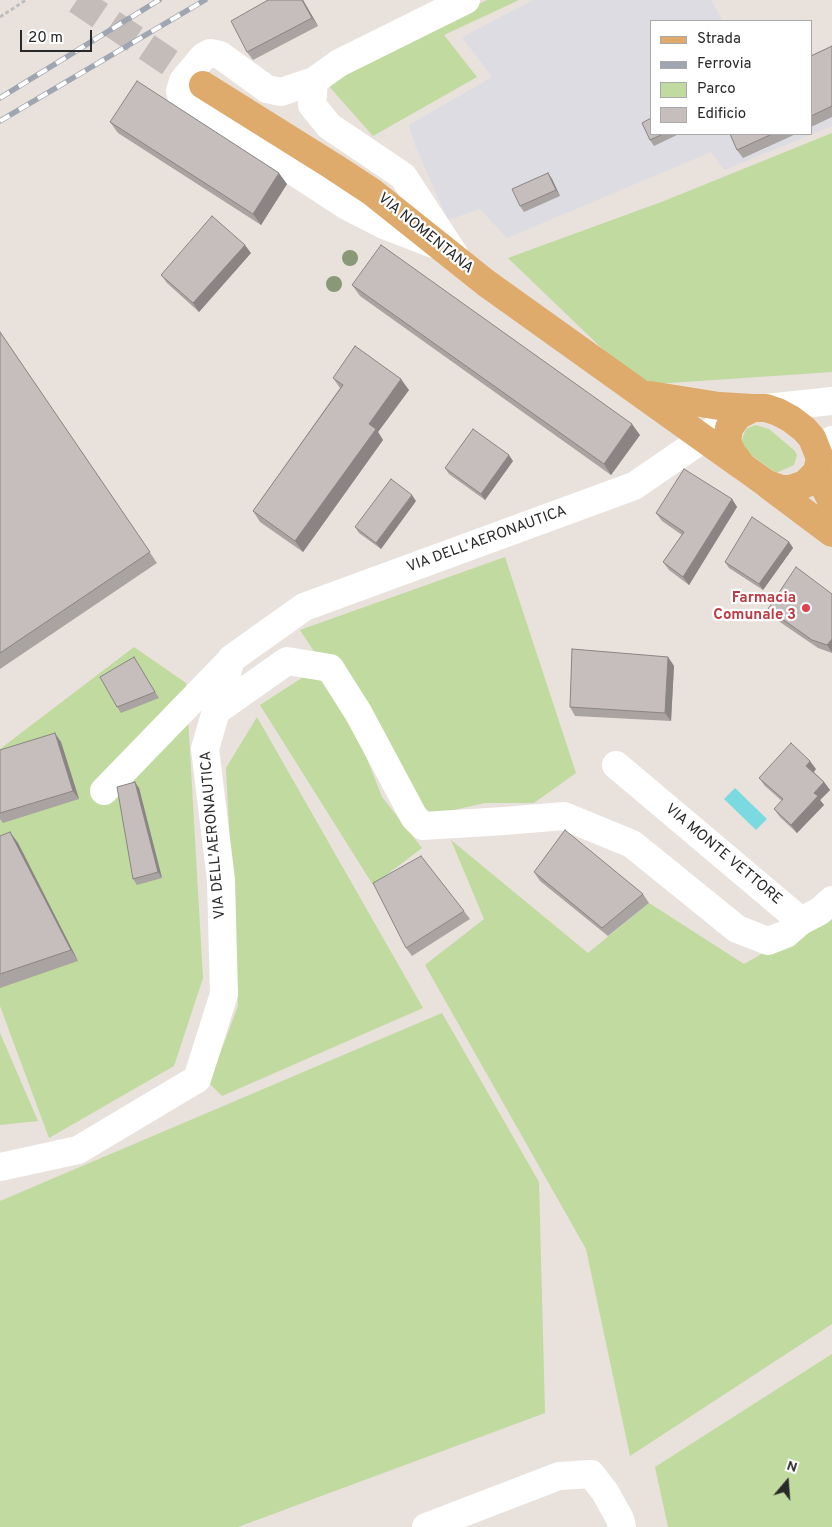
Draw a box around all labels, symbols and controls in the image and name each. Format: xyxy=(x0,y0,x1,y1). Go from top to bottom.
scale bar xyxy=(22,20,95,52)
legend xyxy=(650,20,812,135)
text: 20 m xyxy=(28,29,63,48)
text: Strada xyxy=(697,30,741,49)
text: Ferrovia xyxy=(697,55,751,74)
text: Parco xyxy=(697,80,736,99)
text: Edificio xyxy=(697,105,746,124)
street label: VIA NOMENTANA xyxy=(374,190,476,278)
street label: VIA DELL'AERONAUTICA xyxy=(405,503,569,577)
place label: Farmacia Comunale 3 xyxy=(713,590,796,625)
marker: Farmacia Comunale 3 xyxy=(800,602,812,614)
street label: VIA DELL'AERONAUTICA xyxy=(198,750,230,920)
street label: VIA MONTE VETTORE xyxy=(661,801,785,909)
north arrow xyxy=(762,1457,812,1507)
text: N xyxy=(784,1458,799,1477)

